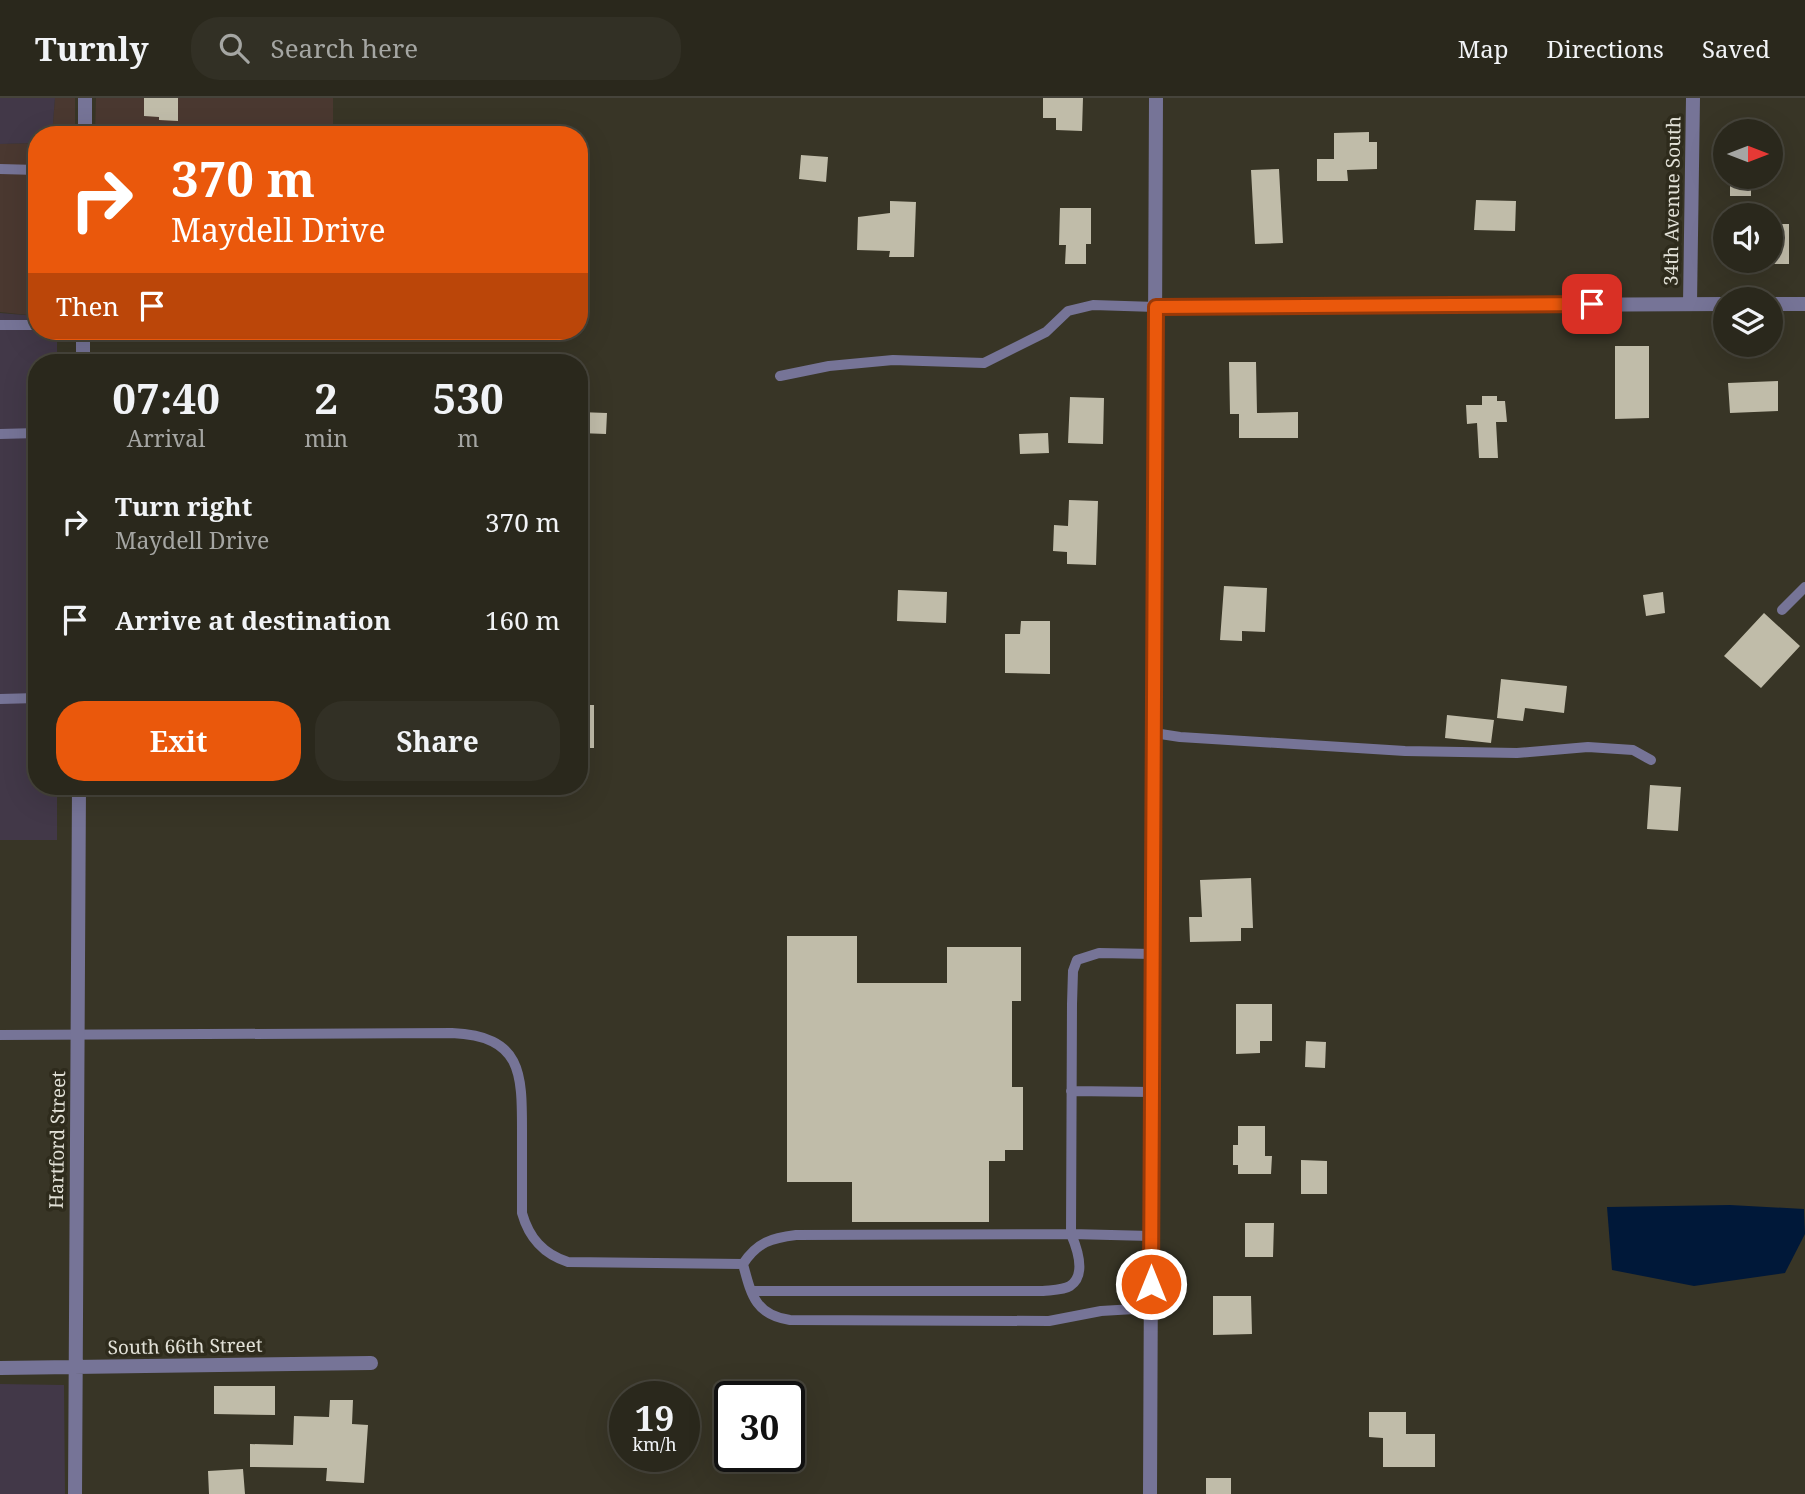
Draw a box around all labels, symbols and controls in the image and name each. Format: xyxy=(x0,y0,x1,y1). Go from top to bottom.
search box xyxy=(191,17,681,80)
text: Turnly xyxy=(35,26,149,71)
icon: search xyxy=(215,29,253,67)
text: Search here xyxy=(271,30,418,66)
text: Map xyxy=(1458,32,1509,65)
text: Directions xyxy=(1547,32,1664,65)
text: Saved xyxy=(1702,32,1770,65)
street label: 34th Avenue South xyxy=(1658,116,1686,286)
north arrow xyxy=(1713,119,1783,189)
map controls xyxy=(1713,119,1783,357)
text: 370 m xyxy=(171,145,315,211)
icon: right xyxy=(56,154,147,245)
button: sound xyxy=(1713,203,1783,273)
text: Maydell Drive xyxy=(171,208,386,251)
pin xyxy=(1562,274,1622,334)
icon: arrive xyxy=(1573,285,1611,323)
icon: arrive xyxy=(133,287,171,325)
button: layers xyxy=(1713,287,1783,357)
text: Then xyxy=(56,288,119,324)
text: 07:40 xyxy=(112,369,220,426)
text: 2 xyxy=(314,369,338,426)
text: 530 xyxy=(432,369,504,426)
text: Arrival xyxy=(127,422,205,454)
text: min xyxy=(304,422,348,454)
text: m xyxy=(457,422,479,454)
text: Turn right xyxy=(115,488,252,524)
icon: right xyxy=(56,503,94,541)
text: 370 m xyxy=(485,504,560,540)
text: Maydell Drive xyxy=(115,524,269,556)
icon: arrive xyxy=(56,601,94,639)
text: Arrive at destination xyxy=(115,602,391,638)
text: 160 m xyxy=(485,602,560,638)
button: Exit xyxy=(56,701,301,781)
button: Share xyxy=(315,701,560,781)
street label: Hartford Street xyxy=(43,1071,71,1209)
position arrow xyxy=(1114,1247,1188,1321)
street label: South 66th Street xyxy=(107,1332,263,1360)
speed limit sign: 30 xyxy=(714,1381,805,1472)
text: 19 xyxy=(635,1394,674,1441)
text: km/h xyxy=(632,1432,677,1456)

